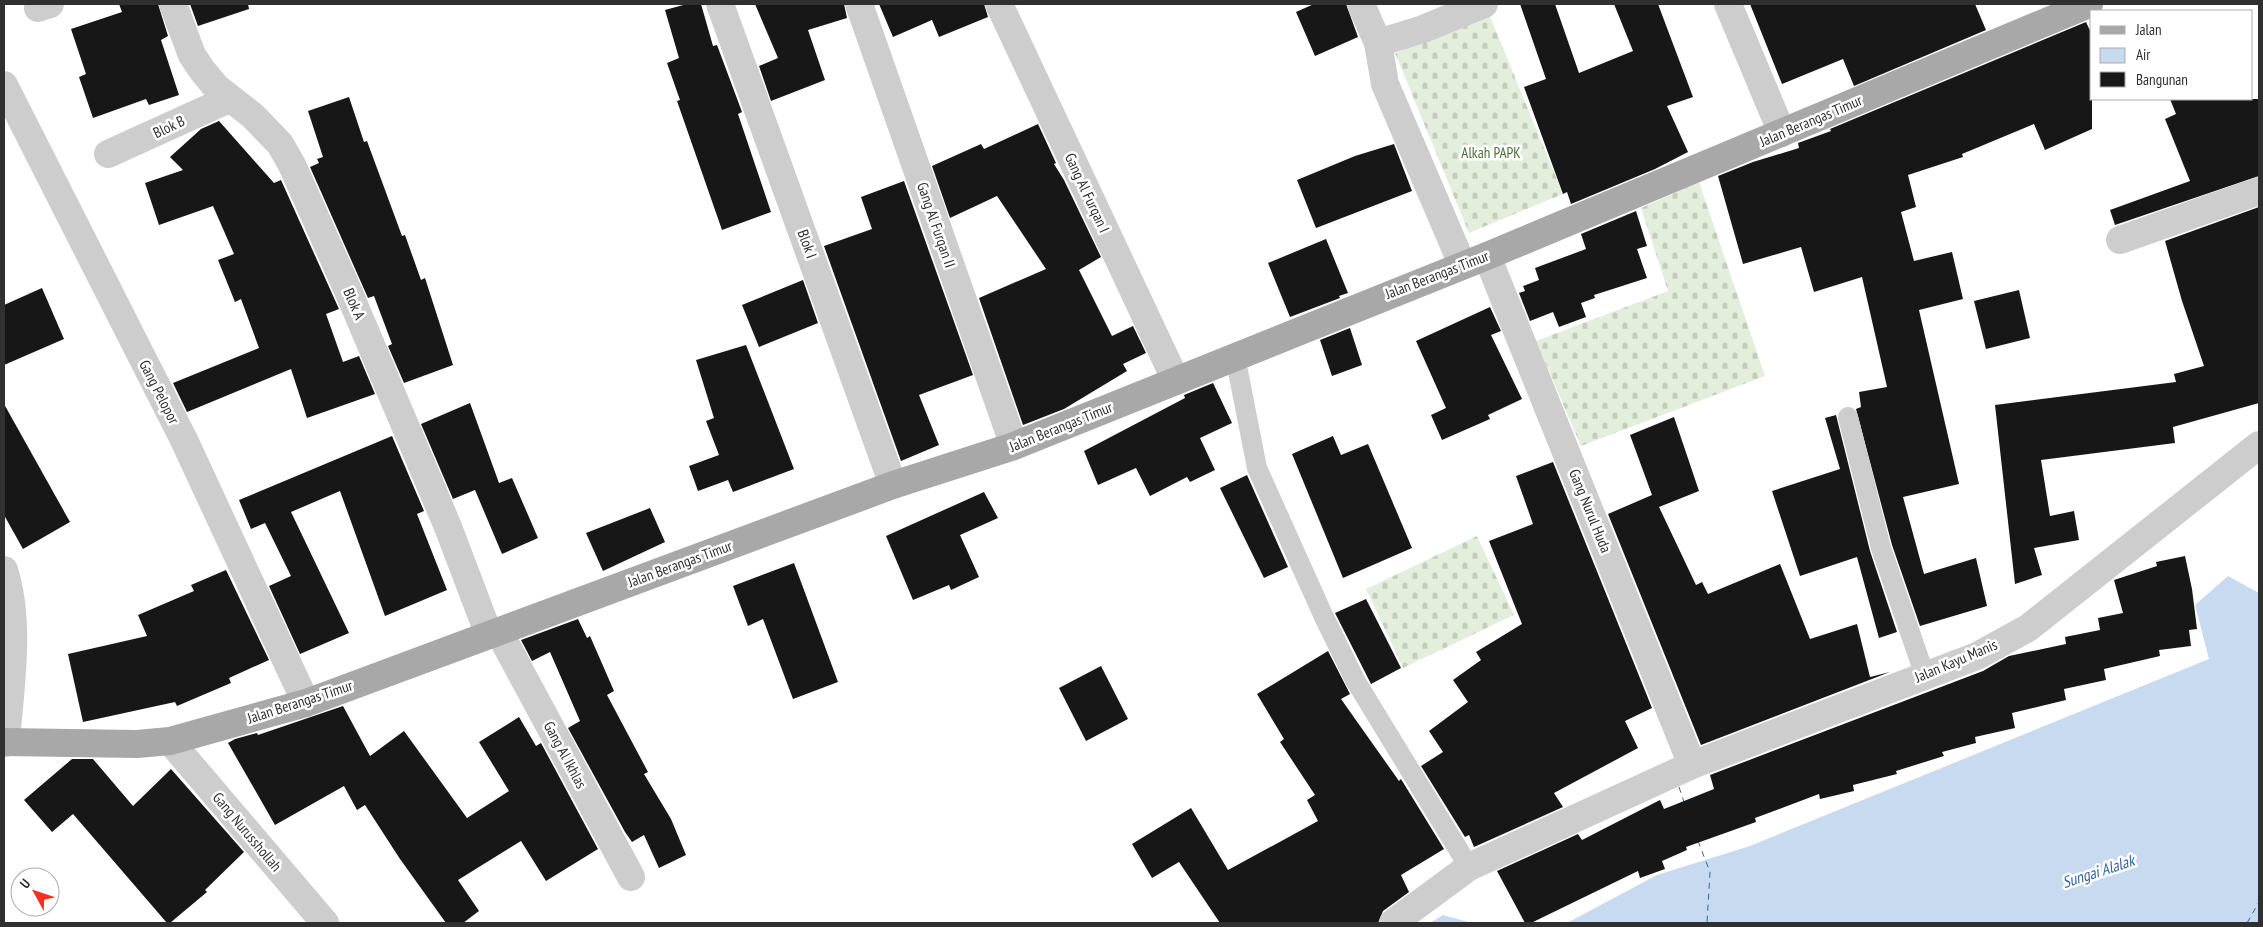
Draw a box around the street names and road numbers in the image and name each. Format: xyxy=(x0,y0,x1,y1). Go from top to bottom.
street label: Jalan Berangas Timur xyxy=(1756,90,1866,151)
street label: Blok B xyxy=(150,111,188,142)
street label: Gang Al Furqan I xyxy=(1061,150,1114,236)
street label: Gang Al Furqan II xyxy=(913,180,960,270)
street label: Blok I xyxy=(794,227,821,261)
street label: Jalan Berangas Timur xyxy=(1381,246,1492,303)
street label: Blok A xyxy=(339,285,370,323)
street label: Gang Pelopor xyxy=(135,357,184,428)
street label: Jalan Berangas Timur xyxy=(1006,397,1116,456)
street label: Gang Nurul Huda xyxy=(1565,466,1616,555)
street label: Jalan Berangas Timur xyxy=(624,536,735,592)
street label: Jalan Kayu Manis xyxy=(1911,635,2000,687)
street label: Jalan Berangas Timur xyxy=(244,675,356,728)
street label: Gang Al Ikhlas xyxy=(540,718,591,792)
street label: Gang Nurusshollah xyxy=(209,788,286,875)

